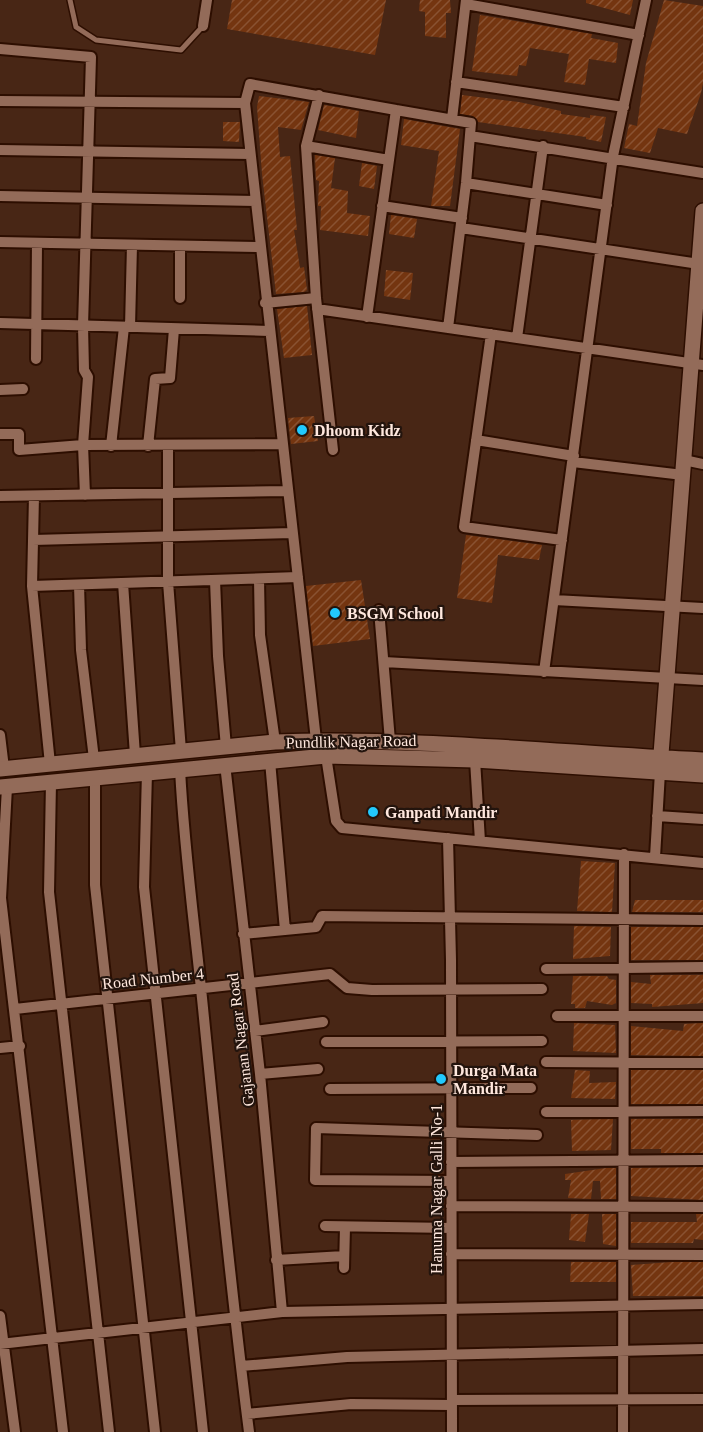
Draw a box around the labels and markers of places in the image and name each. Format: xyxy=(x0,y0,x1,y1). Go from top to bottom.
place label: Dhoom Kidz xyxy=(314,422,401,439)
marker: Dhoom Kidz xyxy=(295,423,309,437)
place label: BSGM School xyxy=(347,605,444,622)
marker: BSGM School xyxy=(328,606,342,620)
place label: Ganpati Mandir xyxy=(385,804,497,822)
marker: Ganpati Mandir xyxy=(366,805,380,819)
place label: Durga Mata Mandir xyxy=(453,1062,537,1097)
marker: Durga Mata Mandir xyxy=(434,1072,448,1086)

